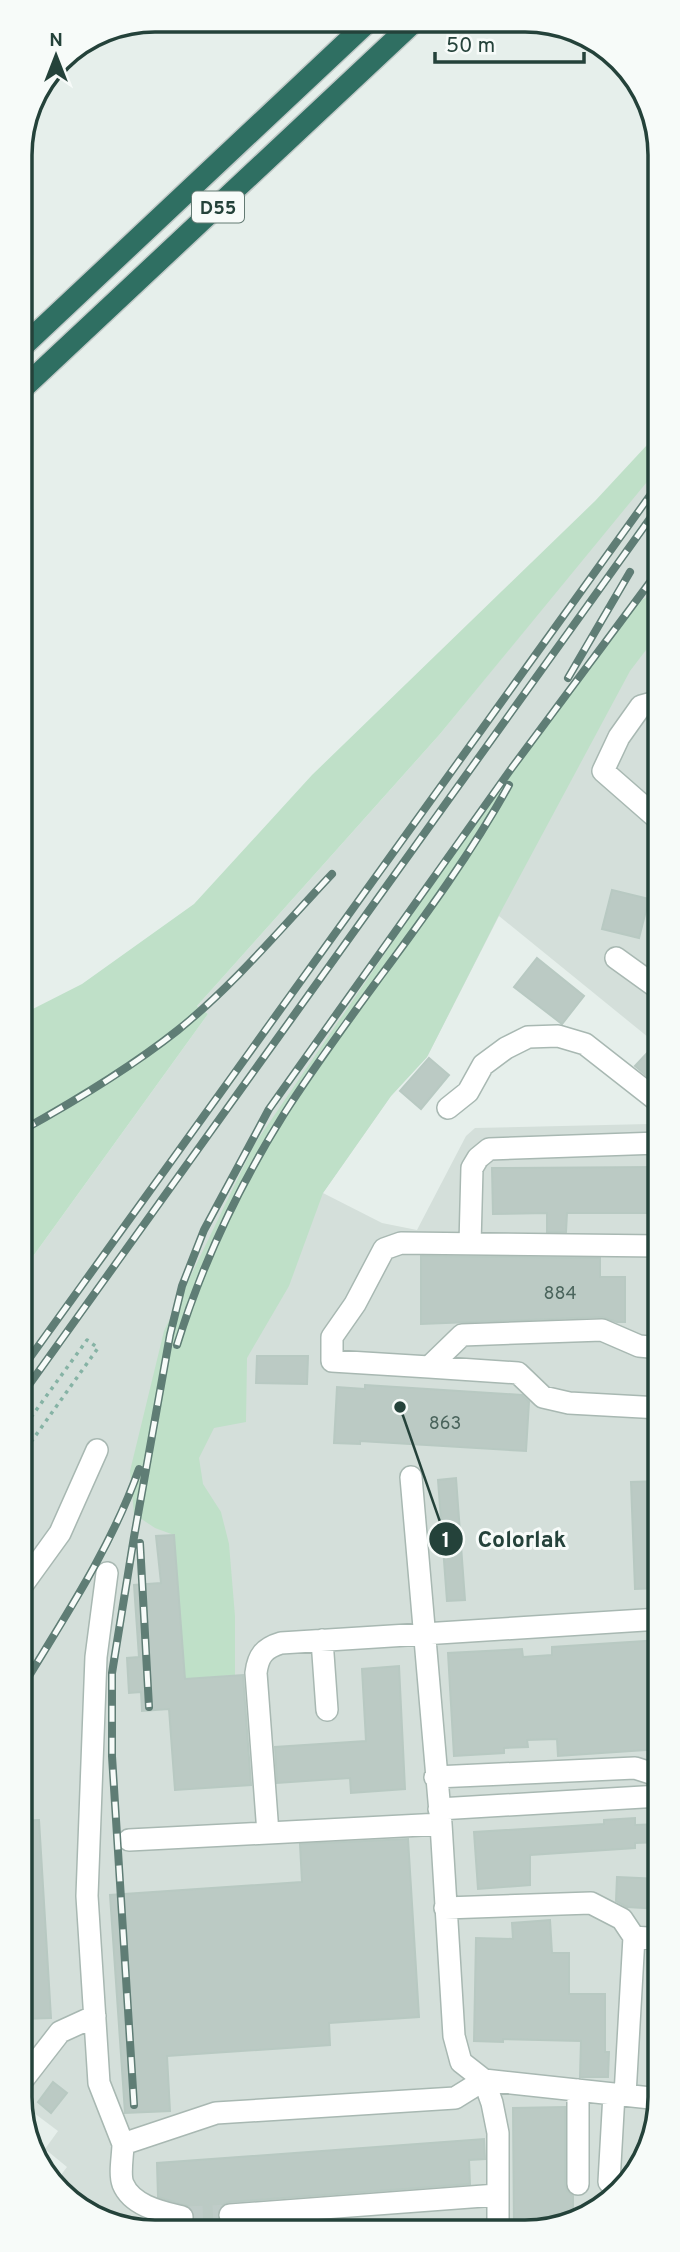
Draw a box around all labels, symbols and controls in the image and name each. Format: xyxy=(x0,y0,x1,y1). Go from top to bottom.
north arrow xyxy=(21,21,91,91)
scale bar xyxy=(435,21,584,65)
text: N xyxy=(49,29,63,53)
text: 50 m xyxy=(446,33,495,60)
road number: D55 xyxy=(192,192,244,223)
house number: 884 xyxy=(543,1283,577,1306)
house number: 863 xyxy=(429,1413,461,1436)
callout: Colorlak xyxy=(428,1517,580,1561)
text: Colorlak xyxy=(478,1527,567,1556)
text: 1 xyxy=(442,1528,450,1555)

